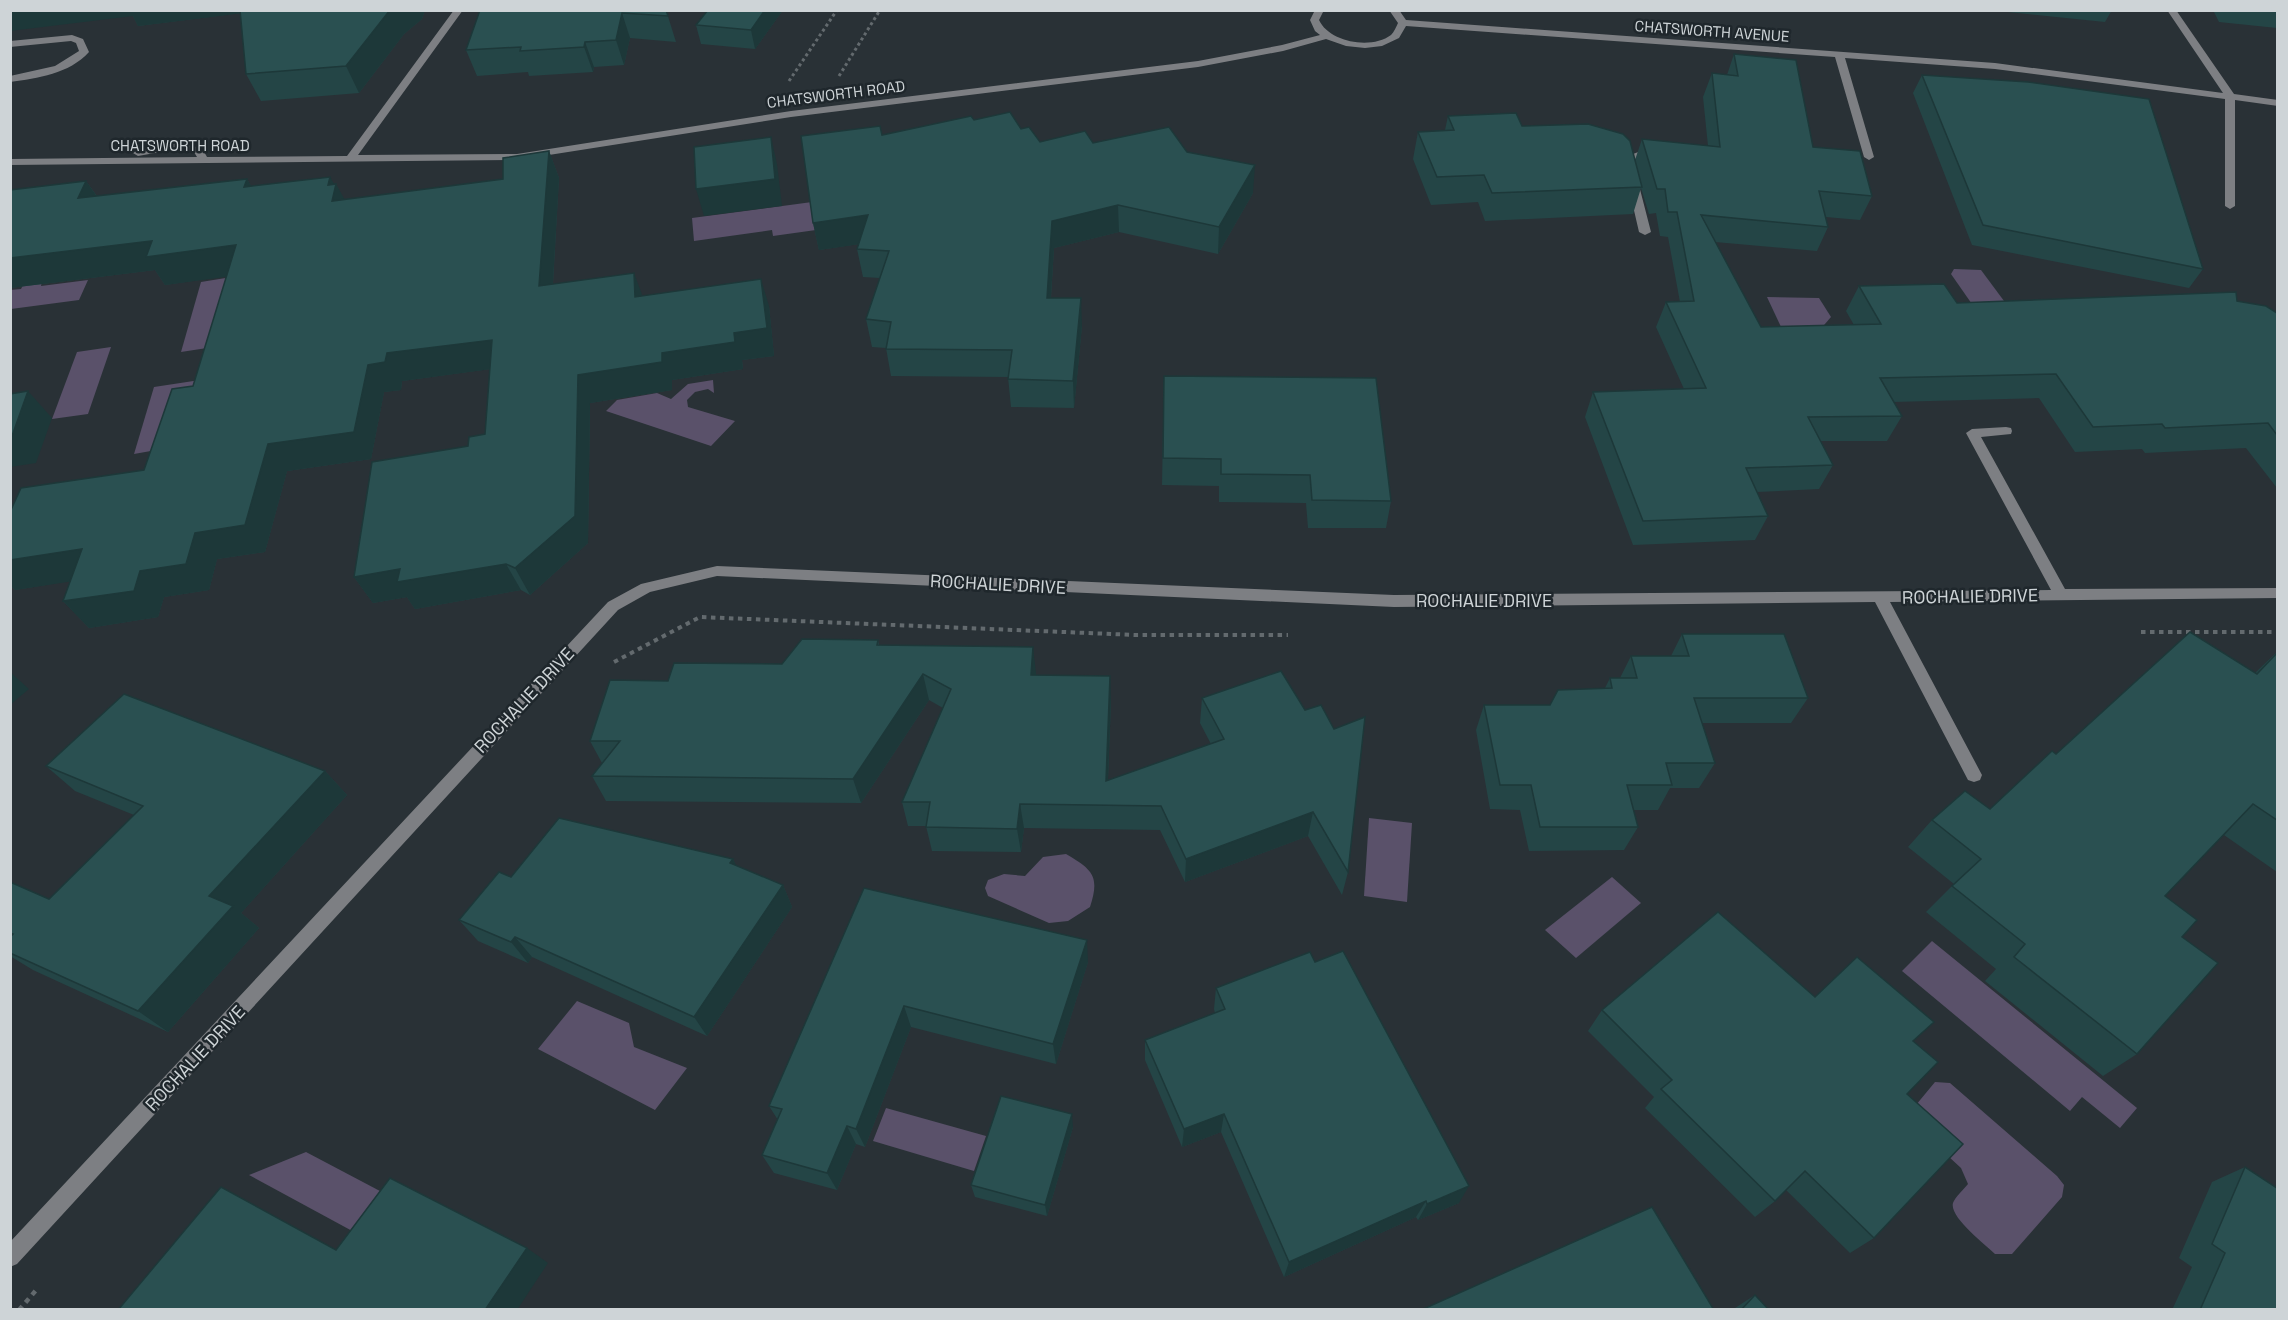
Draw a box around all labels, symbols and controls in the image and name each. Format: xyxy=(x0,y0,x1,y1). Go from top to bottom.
street label: CHATSWORTH AVENUE xyxy=(1634,16,1790,46)
street label: CHATSWORTH ROAD xyxy=(766,76,906,112)
street label: CHATSWORTH ROAD xyxy=(110,136,250,155)
street label: ROCHALIE DRIVE xyxy=(929,569,1067,599)
street label: ROCHALIE DRIVE xyxy=(1902,583,2038,609)
street label: ROCHALIE DRIVE xyxy=(1416,589,1552,612)
street label: ROCHALIE DRIVE xyxy=(469,642,579,758)
street label: ROCHALIE DRIVE xyxy=(140,1000,250,1116)

